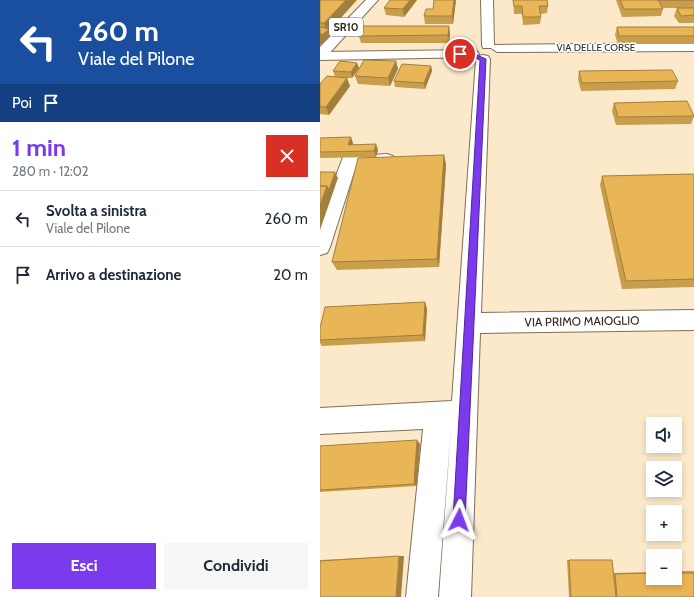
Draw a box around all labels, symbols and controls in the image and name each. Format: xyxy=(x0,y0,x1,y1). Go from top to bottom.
text: 260 m xyxy=(78,14,159,48)
icon: left xyxy=(12,16,64,68)
road number: SR10 xyxy=(329,18,363,36)
pin xyxy=(443,37,477,71)
street label: VIA DELLE CORSE xyxy=(557,41,636,54)
icon: arrive xyxy=(449,43,471,65)
text: Viale del Pilone xyxy=(78,48,195,70)
icon: arrive xyxy=(40,92,62,114)
text: Poi xyxy=(12,94,32,112)
text: 1 min xyxy=(12,133,66,162)
button: close xyxy=(266,135,308,177)
text: 280 m · 12:02 xyxy=(12,163,89,179)
text: Svolta a sinistra xyxy=(46,202,147,220)
icon: left xyxy=(12,208,34,230)
text: 260 m xyxy=(265,210,308,228)
text: Viale del Pilone xyxy=(46,220,130,236)
icon: arrive xyxy=(12,264,34,286)
text: Arrivo a destinazione xyxy=(46,266,181,284)
text: 20 m xyxy=(273,266,308,284)
street label: VIA PRIMO MAIOGLIO xyxy=(524,312,640,330)
map controls xyxy=(646,417,682,585)
button: sound xyxy=(646,417,682,453)
button: layers xyxy=(646,461,682,497)
position arrow xyxy=(438,499,480,541)
button: + xyxy=(646,505,682,541)
button: Esci xyxy=(12,543,156,589)
button: Condividi xyxy=(164,543,308,589)
button: − xyxy=(646,549,682,585)

